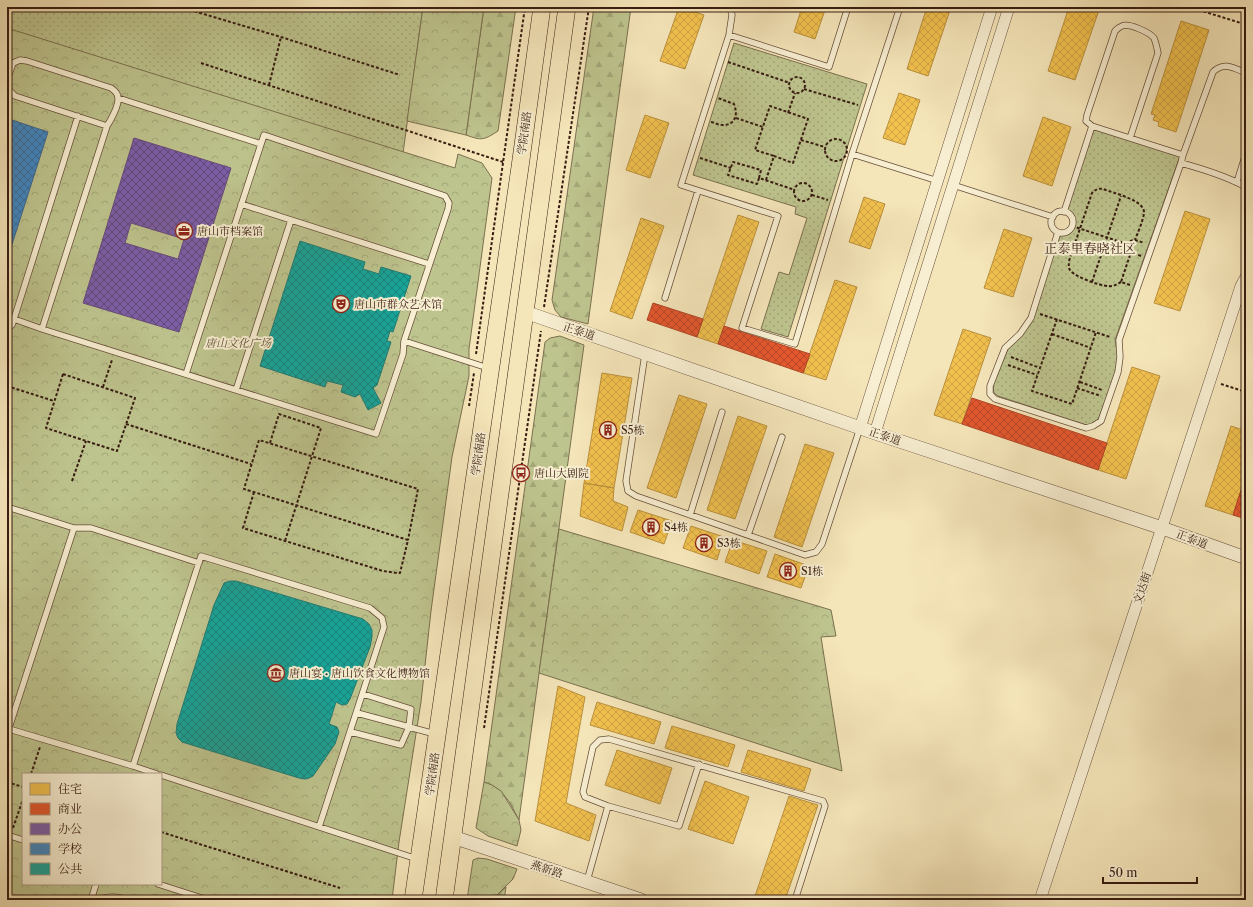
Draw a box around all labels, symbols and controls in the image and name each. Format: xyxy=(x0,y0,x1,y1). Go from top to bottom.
street label: 学院南路 xyxy=(514,110,534,156)
office icon: 唐山市档案馆 xyxy=(174,221,194,241)
place label: 唐山市档案馆 xyxy=(197,224,263,238)
district label: 正泰里春晓社区 xyxy=(1044,240,1136,256)
theatre icon: 唐山市群众艺术馆 xyxy=(331,294,351,314)
place label: 唐山市群众艺术馆 xyxy=(354,297,442,311)
street label: 正泰道 xyxy=(561,319,597,343)
park label: 唐山文化广场 xyxy=(205,336,272,350)
building icon: S5栋 xyxy=(598,420,618,440)
place label: S5栋 xyxy=(621,423,645,437)
street label: 正泰道 xyxy=(867,424,903,448)
street label: 学院南路 xyxy=(468,431,488,477)
bus stop icon: 唐山大剧院 xyxy=(511,463,531,483)
place label: 唐山大剧院 xyxy=(534,466,589,480)
building icon: S4栋 xyxy=(641,517,661,537)
place label: S4栋 xyxy=(664,520,688,534)
street label: 正泰道 xyxy=(1174,527,1210,551)
building icon: S3栋 xyxy=(694,533,714,553)
place label: S3栋 xyxy=(717,536,741,550)
building icon: S1栋 xyxy=(778,561,798,581)
place label: S1栋 xyxy=(801,564,823,578)
street label: 文达街 xyxy=(1130,570,1154,606)
museum icon: 唐山宴 · 唐山饮食文化博物馆 xyxy=(266,663,286,683)
place label: 唐山宴 · 唐山饮食文化博物馆 xyxy=(289,666,430,680)
street label: 学院南路 xyxy=(422,751,442,797)
legend xyxy=(22,773,162,885)
text: 住宅 xyxy=(58,781,82,796)
text: 商业 xyxy=(58,801,82,816)
text: 办公 xyxy=(58,821,82,836)
text: 学校 xyxy=(58,841,82,856)
street label: 燕新路 xyxy=(529,857,565,881)
scale bar xyxy=(1103,859,1197,885)
text: 公共 xyxy=(58,861,82,876)
text: 50 m xyxy=(1109,865,1138,880)

